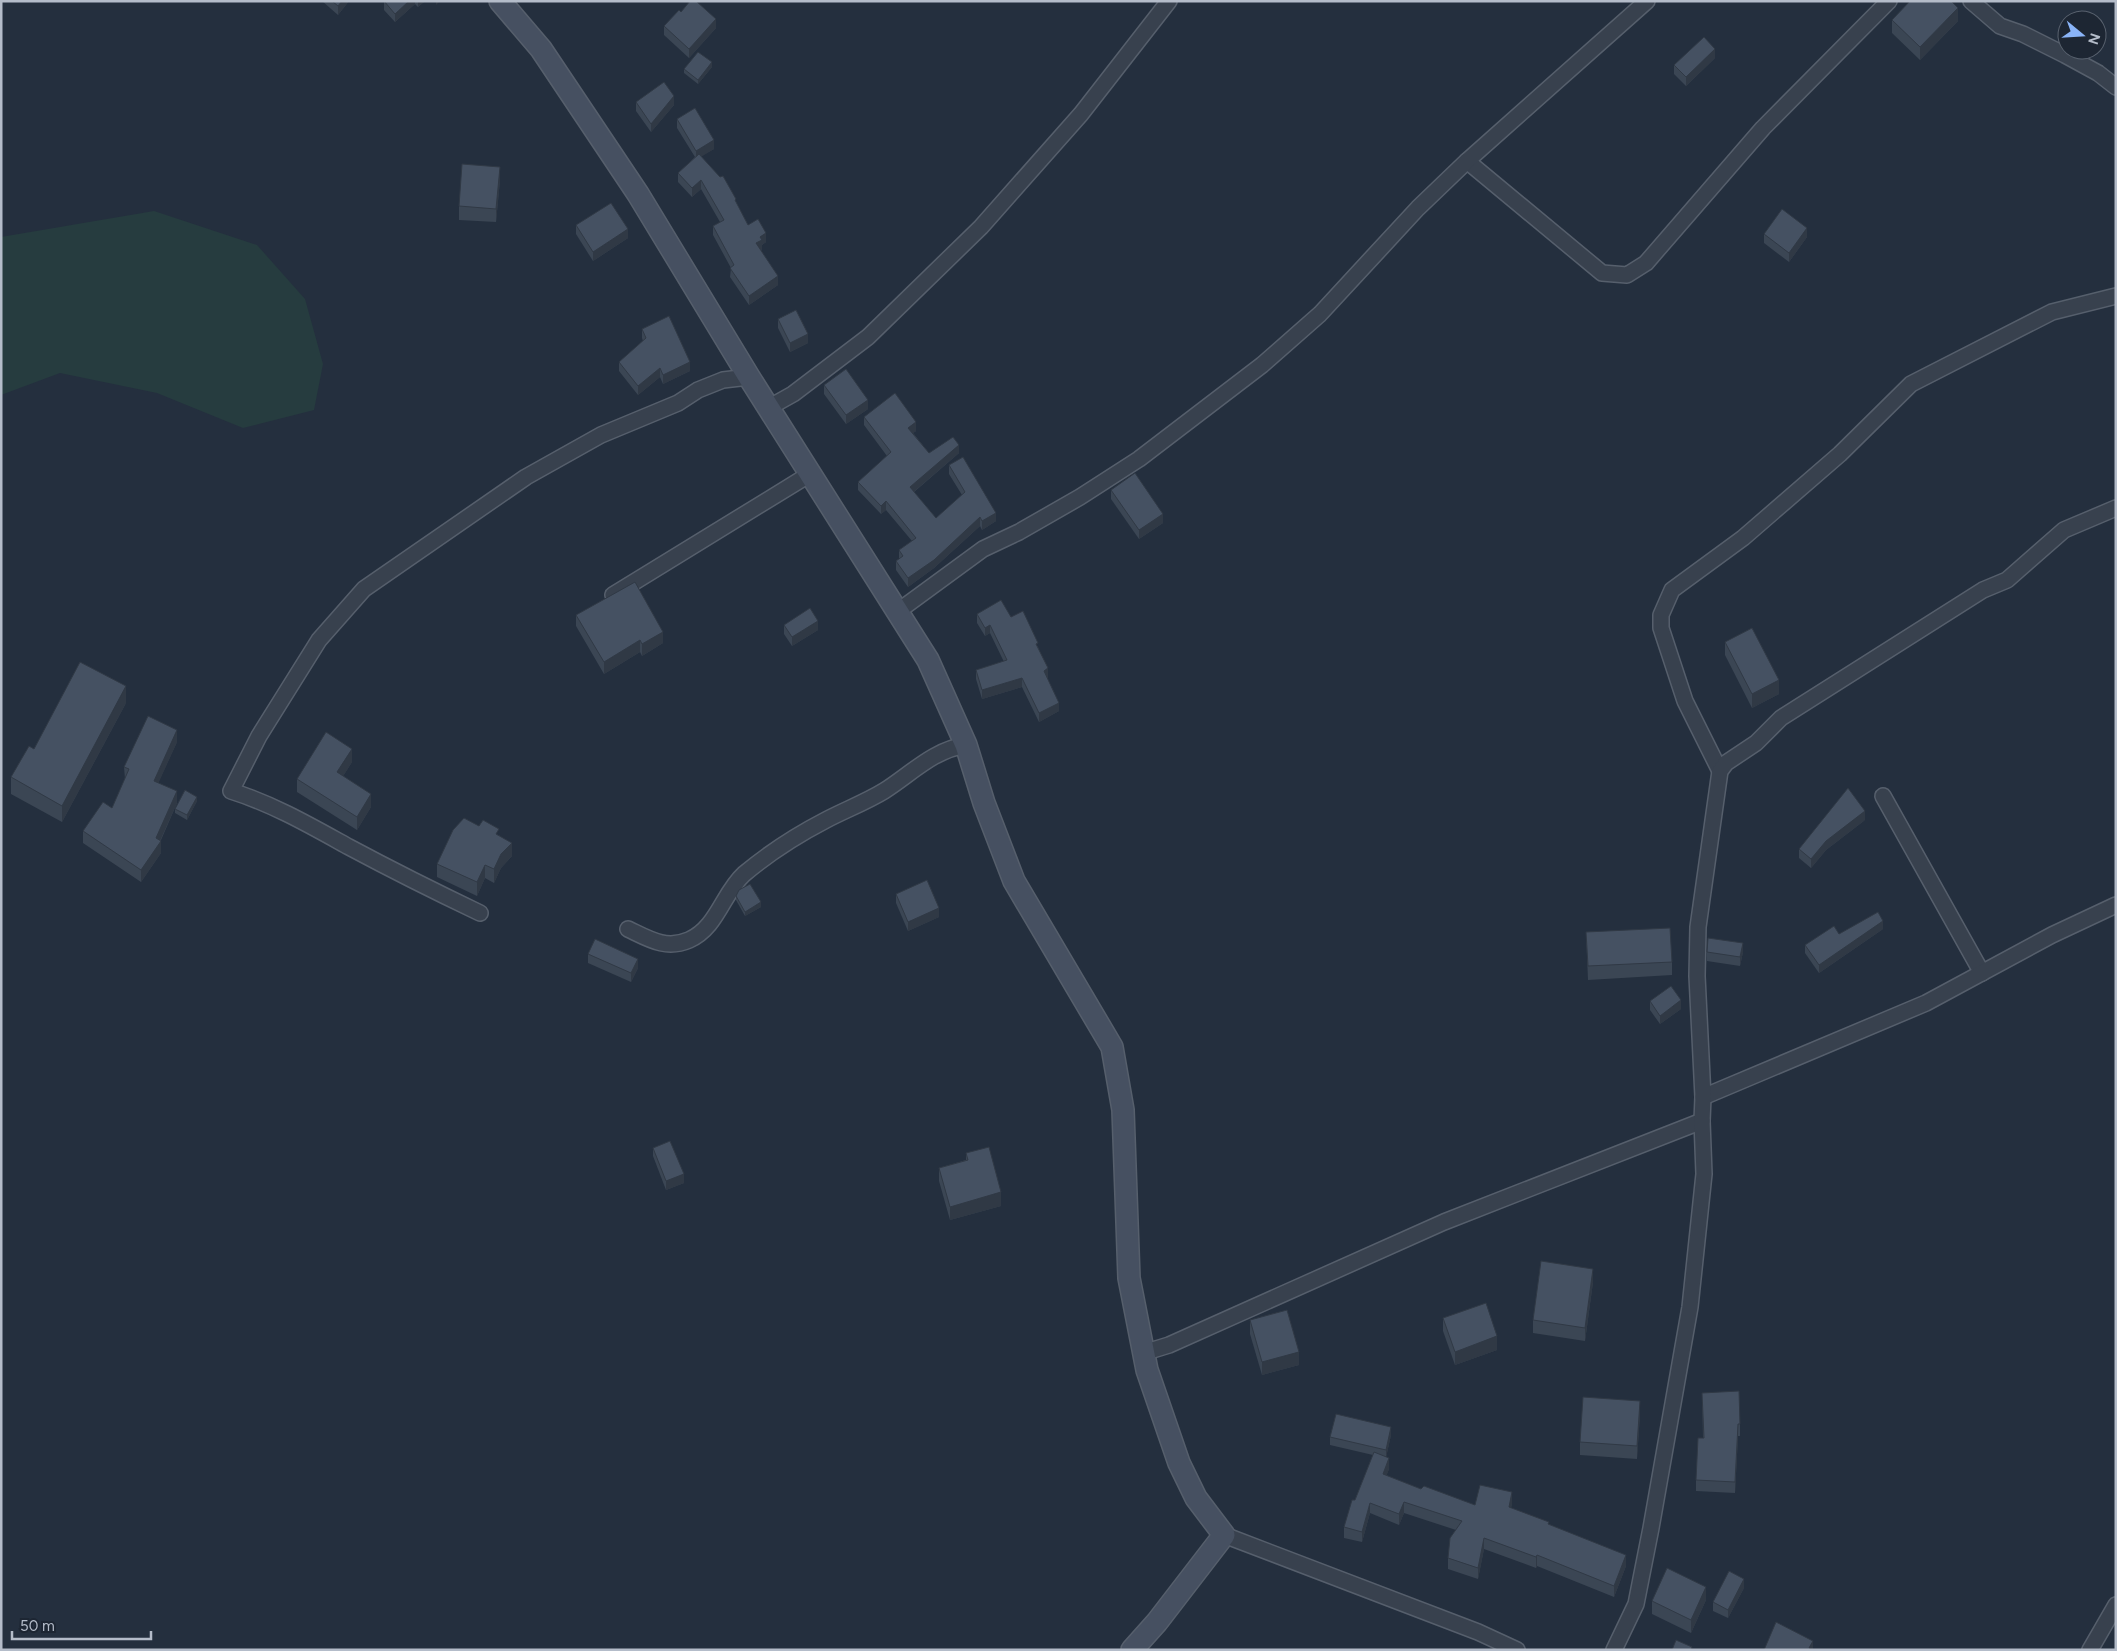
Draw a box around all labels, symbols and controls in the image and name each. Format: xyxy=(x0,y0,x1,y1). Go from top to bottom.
north arrow xyxy=(2057,10,2107,60)
text: N xyxy=(2084,31,2104,47)
scale bar xyxy=(12,1608,151,1640)
text: 50 m xyxy=(20,1617,55,1635)

